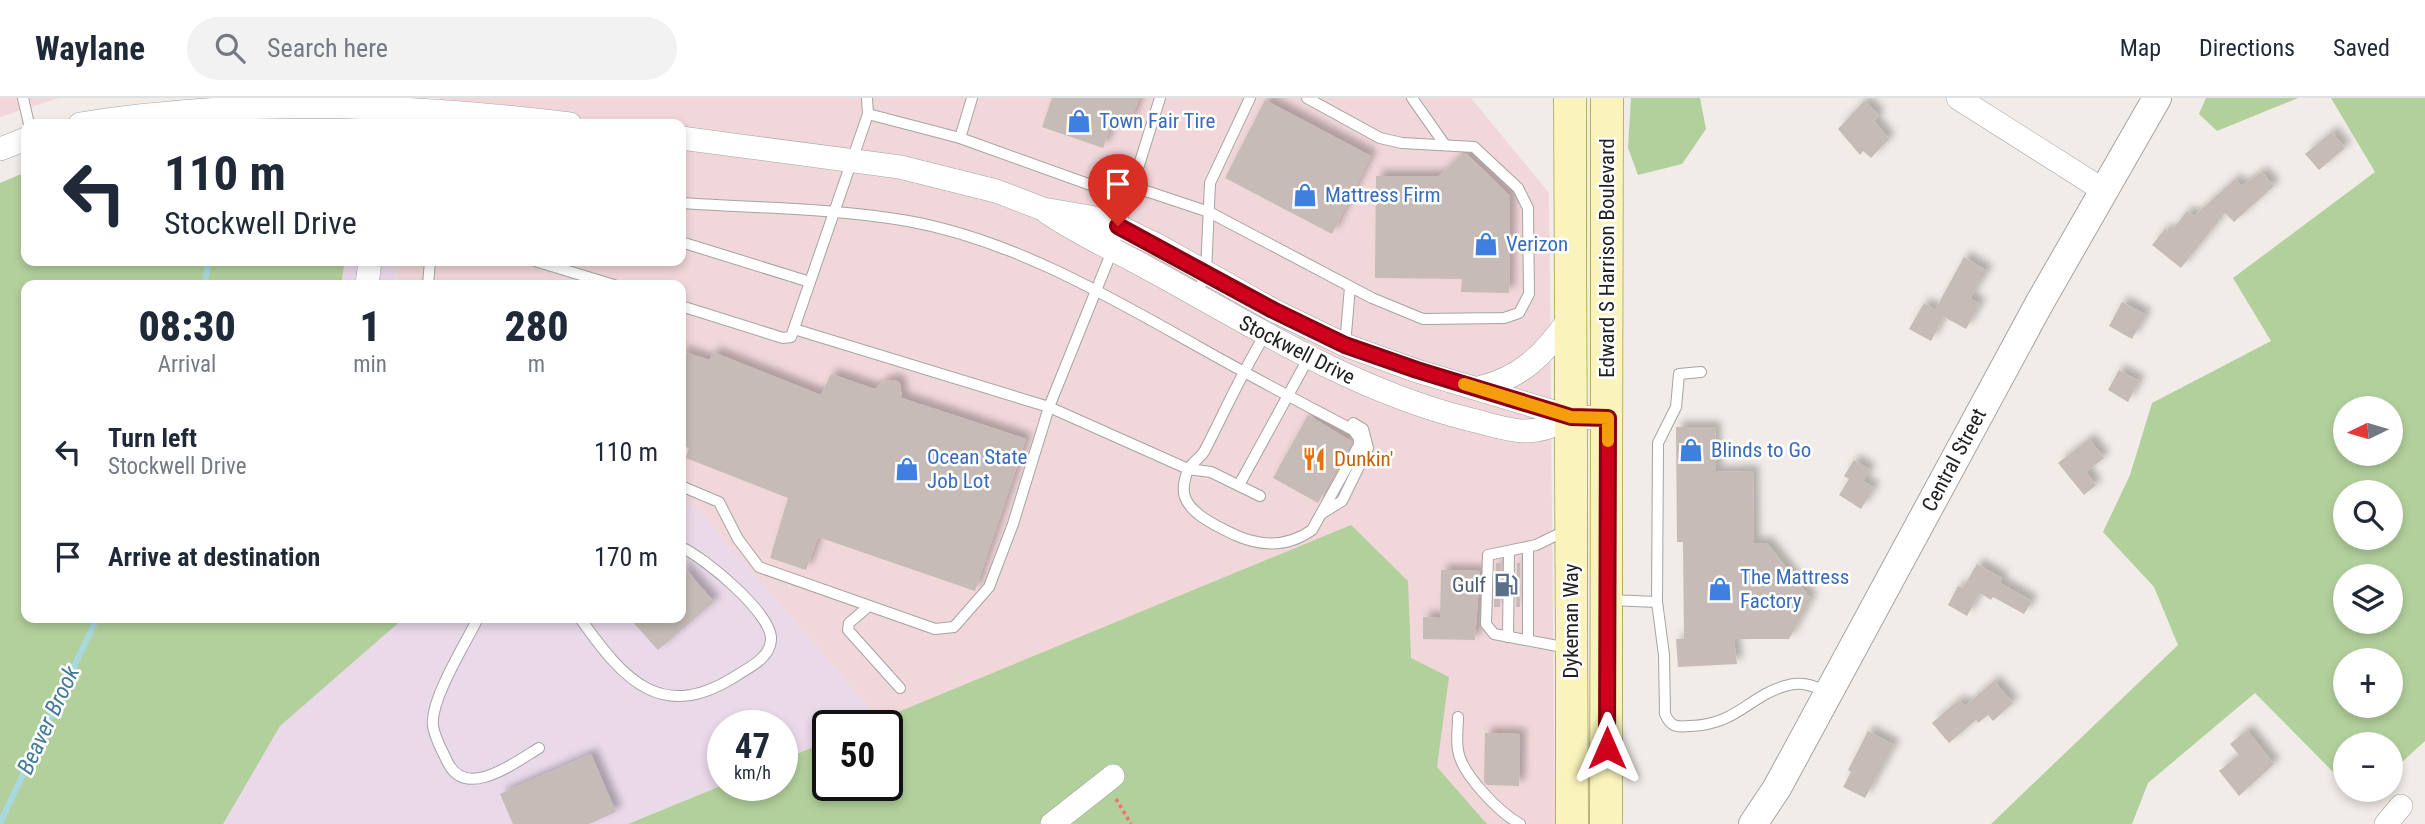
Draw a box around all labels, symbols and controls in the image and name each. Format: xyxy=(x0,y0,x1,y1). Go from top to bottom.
search box xyxy=(187,17,677,80)
text: Waylane xyxy=(35,29,145,68)
icon: search xyxy=(211,29,249,67)
text: Search here xyxy=(267,33,388,63)
text: Map xyxy=(2120,34,2161,62)
text: Directions xyxy=(2199,34,2295,62)
text: Saved xyxy=(2333,34,2390,62)
shop icon: Town Fair Tire xyxy=(1065,107,1093,135)
place label: Town Fair Tire xyxy=(1099,109,1215,133)
street label: Edward S Harrison Boulevard xyxy=(1595,138,1619,378)
text: 110 m xyxy=(164,145,286,202)
icon: left xyxy=(49,147,140,238)
pin xyxy=(1088,154,1148,226)
icon: arrive xyxy=(1099,165,1137,203)
shop icon: Mattress Firm xyxy=(1291,181,1319,209)
place label: Mattress Firm xyxy=(1325,183,1441,207)
text: Stockwell Drive xyxy=(164,204,357,242)
shop icon: Verizon xyxy=(1472,230,1500,258)
place label: Verizon xyxy=(1506,232,1568,256)
text: 08:30 xyxy=(138,302,236,351)
text: 1 xyxy=(359,302,381,351)
text: 280 xyxy=(504,302,569,351)
street label: Stockwell Drive xyxy=(1235,311,1359,389)
text: Arrival xyxy=(158,351,216,378)
text: min xyxy=(353,351,387,378)
text: m xyxy=(528,351,545,378)
north arrow xyxy=(2333,396,2403,466)
map controls xyxy=(2333,396,2403,802)
street label: Central Street xyxy=(1917,404,1991,516)
text: Turn left xyxy=(108,423,197,453)
icon: left xyxy=(49,433,87,471)
shop icon: Blinds to Go xyxy=(1677,436,1705,464)
text: 110 m xyxy=(594,437,658,467)
place label: Blinds to Go xyxy=(1711,438,1811,462)
place label: Ocean State Job Lot xyxy=(927,445,1028,493)
restaurant icon: Dunkin' xyxy=(1300,445,1328,473)
place label: Dunkin' xyxy=(1334,447,1393,471)
text: Stockwell Drive xyxy=(108,453,247,480)
shop icon: Ocean State Job Lot xyxy=(893,455,921,483)
button: search xyxy=(2333,480,2403,550)
icon: arrive xyxy=(49,538,87,576)
text: Arrive at destination xyxy=(108,542,320,572)
text: 170 m xyxy=(594,542,658,572)
street label: Dykeman Way xyxy=(1559,563,1583,679)
button: layers xyxy=(2333,564,2403,634)
place label: The Mattress Factory xyxy=(1740,565,1849,613)
fuel station icon: Gulf xyxy=(1492,571,1520,599)
place label: Gulf xyxy=(1452,573,1486,597)
shop icon: The Mattress Factory xyxy=(1706,575,1734,603)
button: + xyxy=(2333,648,2403,718)
water label: Beaver Brook xyxy=(12,661,86,779)
speed limit sign: 50 xyxy=(812,710,903,801)
position arrow xyxy=(1570,711,1644,785)
text: 47 xyxy=(735,726,770,767)
button: − xyxy=(2333,732,2403,802)
text: km/h xyxy=(734,762,771,783)

